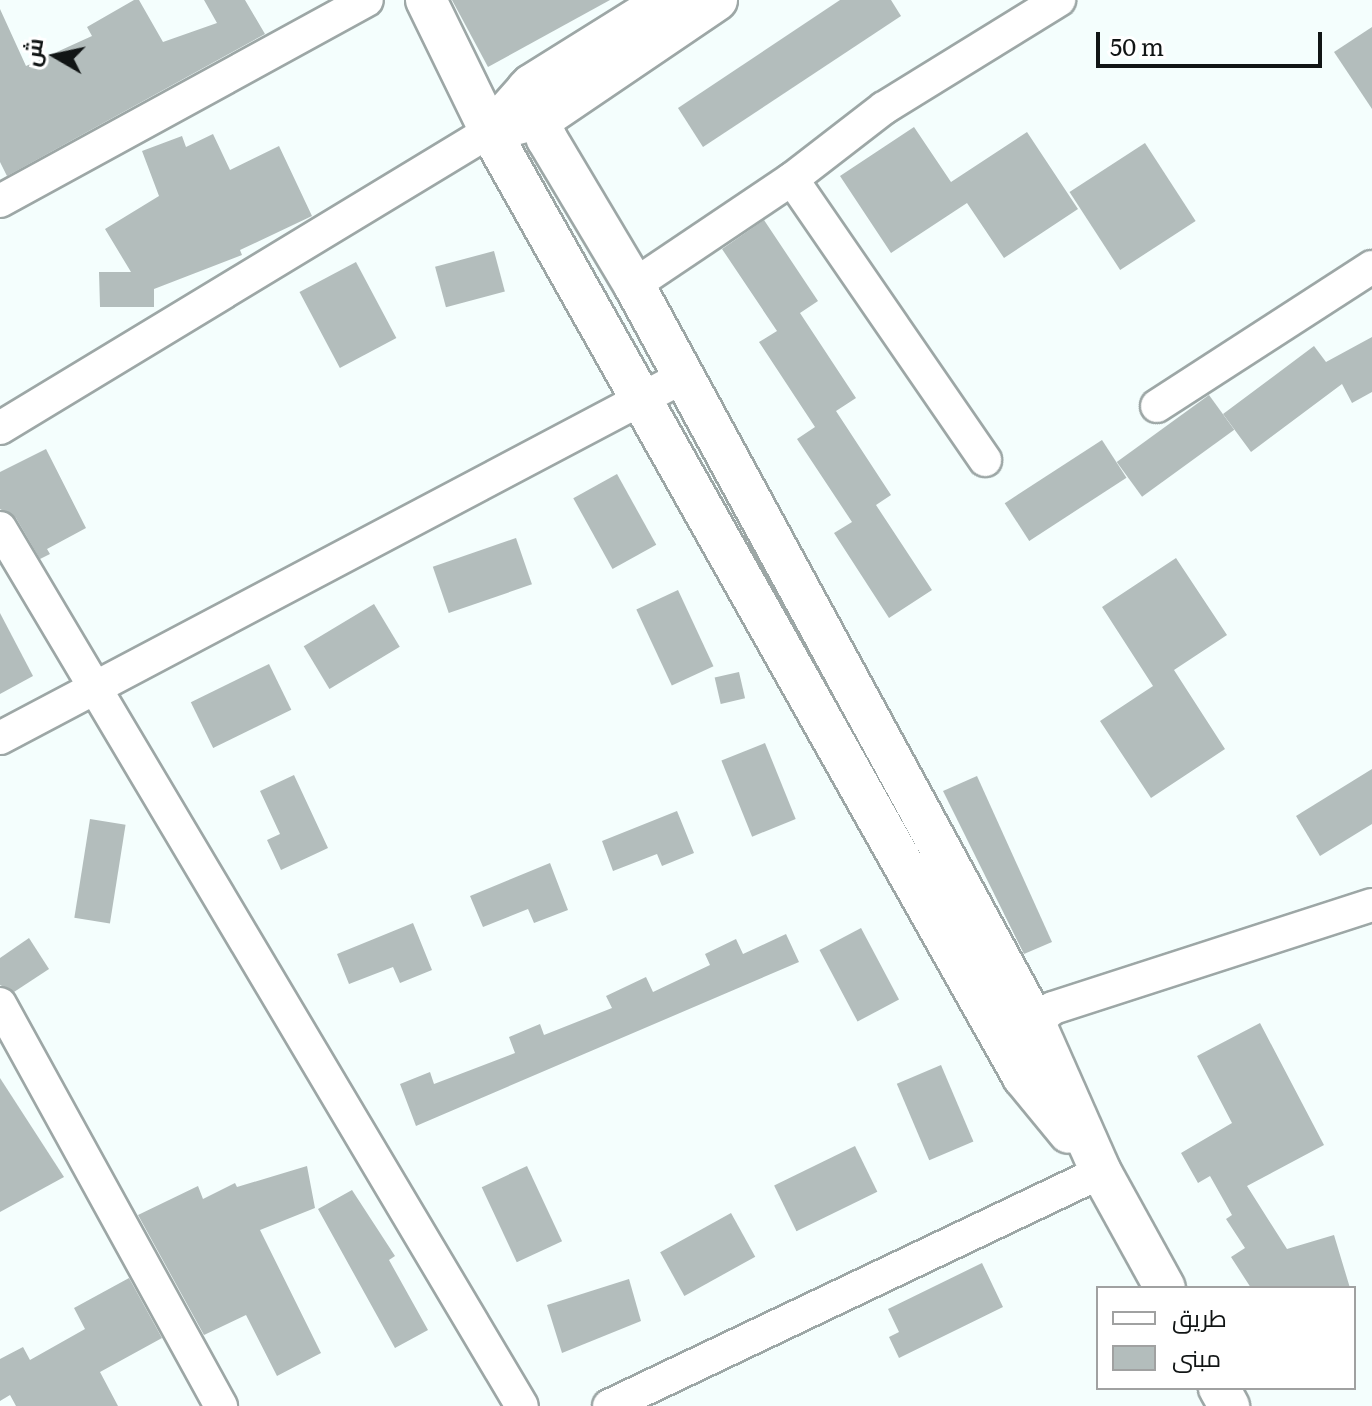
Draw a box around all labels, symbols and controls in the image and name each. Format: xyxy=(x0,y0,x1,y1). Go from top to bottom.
north arrow xyxy=(16,16,96,96)
scale bar xyxy=(1100,16,1326,66)
text: 50 m xyxy=(1110,28,1164,63)
text: ش xyxy=(13,36,50,69)
legend xyxy=(1096,1286,1356,1390)
text: طريق xyxy=(1172,1299,1227,1334)
text: مبنى xyxy=(1172,1339,1221,1374)

